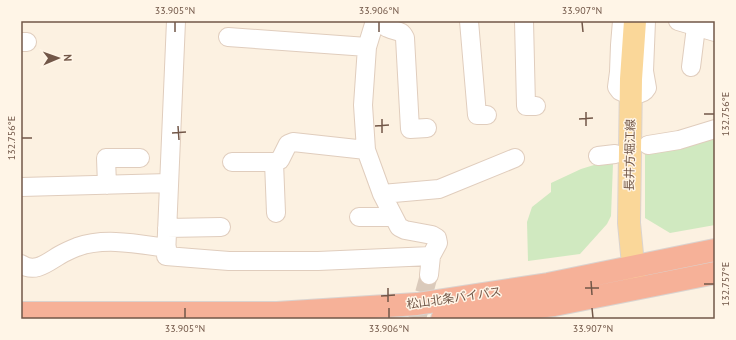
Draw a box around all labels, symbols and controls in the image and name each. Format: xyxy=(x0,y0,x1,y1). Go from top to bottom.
text: 33.905°N xyxy=(155,4,195,17)
text: 33.906°N xyxy=(359,4,399,17)
text: 33.907°N xyxy=(562,4,602,17)
north arrow xyxy=(38,38,78,78)
text: N xyxy=(61,54,75,62)
text: 132.756°E xyxy=(719,92,732,136)
text: 132.756°E xyxy=(5,116,18,160)
street label: 長井方堀江線 xyxy=(621,119,638,191)
text: 132.757°E xyxy=(719,262,732,306)
street label: 松山北条バイパス xyxy=(405,283,502,312)
text: 33.905°N xyxy=(165,322,205,335)
text: 33.906°N xyxy=(369,322,409,335)
text: 33.907°N xyxy=(573,322,613,335)

